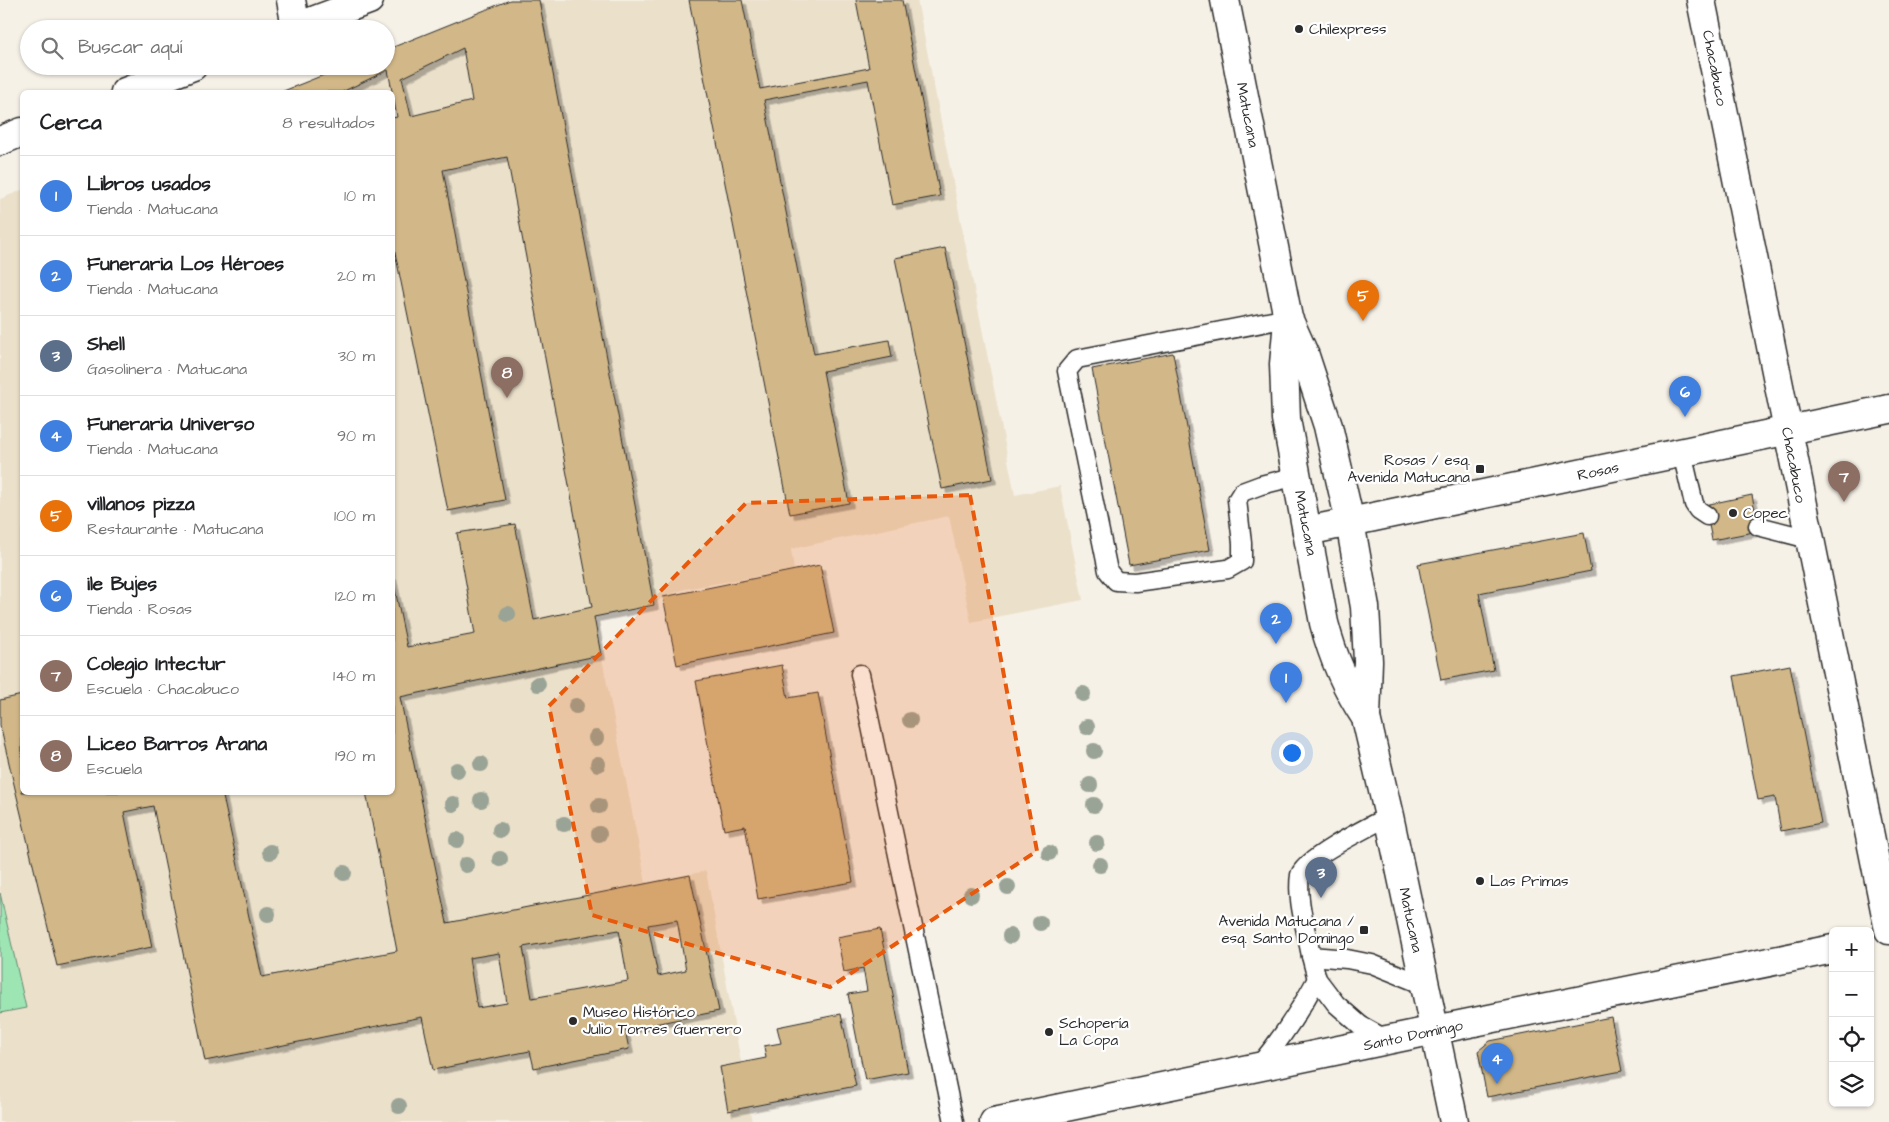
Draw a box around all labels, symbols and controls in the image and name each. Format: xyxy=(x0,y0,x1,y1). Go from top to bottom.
place label: Chilexpress xyxy=(1309,19,1387,40)
search box xyxy=(20,20,395,75)
marker: Chilexpress xyxy=(1293,23,1305,35)
street label: Chacabuco xyxy=(1697,28,1732,108)
icon: search xyxy=(38,34,66,62)
text: Buscar aquí xyxy=(78,34,182,61)
street label: Matucana xyxy=(1231,81,1264,150)
text: Cerca xyxy=(40,108,102,137)
text: 8 resultados xyxy=(282,112,375,134)
text: Libros usados xyxy=(87,171,211,198)
text: 1 xyxy=(55,185,57,207)
text: 10 m xyxy=(344,185,375,207)
text: Tienda · Matucana xyxy=(87,198,218,220)
text: Funeraria Los Héroes xyxy=(87,251,284,278)
text: 2 xyxy=(51,265,61,287)
text: 20 m xyxy=(337,265,375,287)
text: Tienda · Matucana xyxy=(87,278,218,300)
pin: 5 xyxy=(1347,280,1379,321)
text: Shell xyxy=(87,331,125,358)
text: 3 xyxy=(52,345,60,367)
text: 30 m xyxy=(338,345,375,367)
pin: 8 xyxy=(491,357,523,398)
text: Gasolinera · Matucana xyxy=(87,358,247,380)
pin: 6 xyxy=(1669,376,1701,417)
text: Funeraria Universo xyxy=(87,411,254,438)
text: 4 xyxy=(51,425,61,447)
text: 90 m xyxy=(337,425,375,447)
street label: Chacabuco xyxy=(1776,425,1811,505)
text: Tienda · Matucana xyxy=(87,438,218,460)
place label: Rosas / esq. Avenida Matucana xyxy=(1347,450,1470,488)
street label: Rosas xyxy=(1575,457,1621,486)
pin: 7 xyxy=(1828,461,1860,502)
marker: Rosas / esq. Avenida Matucana xyxy=(1474,463,1486,475)
street label: Matucana xyxy=(1289,489,1322,558)
text: villanos pizza xyxy=(87,491,195,518)
place label: Copec xyxy=(1743,503,1789,524)
text: 5 xyxy=(50,505,62,527)
text: 100 m xyxy=(334,505,375,527)
marker: Copec xyxy=(1727,507,1739,519)
text: Restaurante · Matucana xyxy=(87,518,263,540)
text: ile Bujes xyxy=(87,571,157,598)
text: 6 xyxy=(51,585,61,607)
text: 120 m xyxy=(335,585,375,607)
text: Tienda · Rosas xyxy=(87,598,192,620)
pin: 2 xyxy=(1260,603,1292,644)
text: Colegio Intectur xyxy=(87,651,226,678)
pin: 1 xyxy=(1270,662,1302,703)
text: 7 xyxy=(51,665,61,687)
text: 140 m xyxy=(333,665,375,687)
text: Escuela · Chacabuco xyxy=(87,678,239,700)
text: Liceo Barros Arana xyxy=(87,731,267,758)
your location xyxy=(1279,740,1305,766)
text: 8 xyxy=(51,745,61,767)
text: 190 m xyxy=(335,745,375,767)
text: Escuela xyxy=(87,758,142,780)
pin: 3 xyxy=(1305,857,1337,898)
place label: Las Primas xyxy=(1490,871,1569,892)
marker: Las Primas xyxy=(1474,875,1486,887)
street label: Matucana xyxy=(1393,886,1428,955)
place label: Avenida Matucana / esq. Santo Domingo xyxy=(1219,911,1355,950)
marker: Avenida Matucana / esq. Santo Domingo xyxy=(1358,924,1370,936)
map controls xyxy=(1829,927,1874,1107)
button: + xyxy=(1829,927,1874,972)
button: − xyxy=(1829,972,1874,1017)
place label: Museo Histórico Julio Torres Guerrero xyxy=(583,1002,742,1040)
place label: Schopería La Copa xyxy=(1059,1013,1129,1051)
marker: Museo Histórico Julio Torres Guerrero xyxy=(567,1015,579,1027)
street label: Santo Domingo xyxy=(1361,1015,1465,1057)
button: locate xyxy=(1829,1017,1874,1062)
marker: Schopería La Copa xyxy=(1043,1026,1055,1038)
pin: 4 xyxy=(1481,1043,1513,1084)
button: layers xyxy=(1829,1062,1874,1107)

